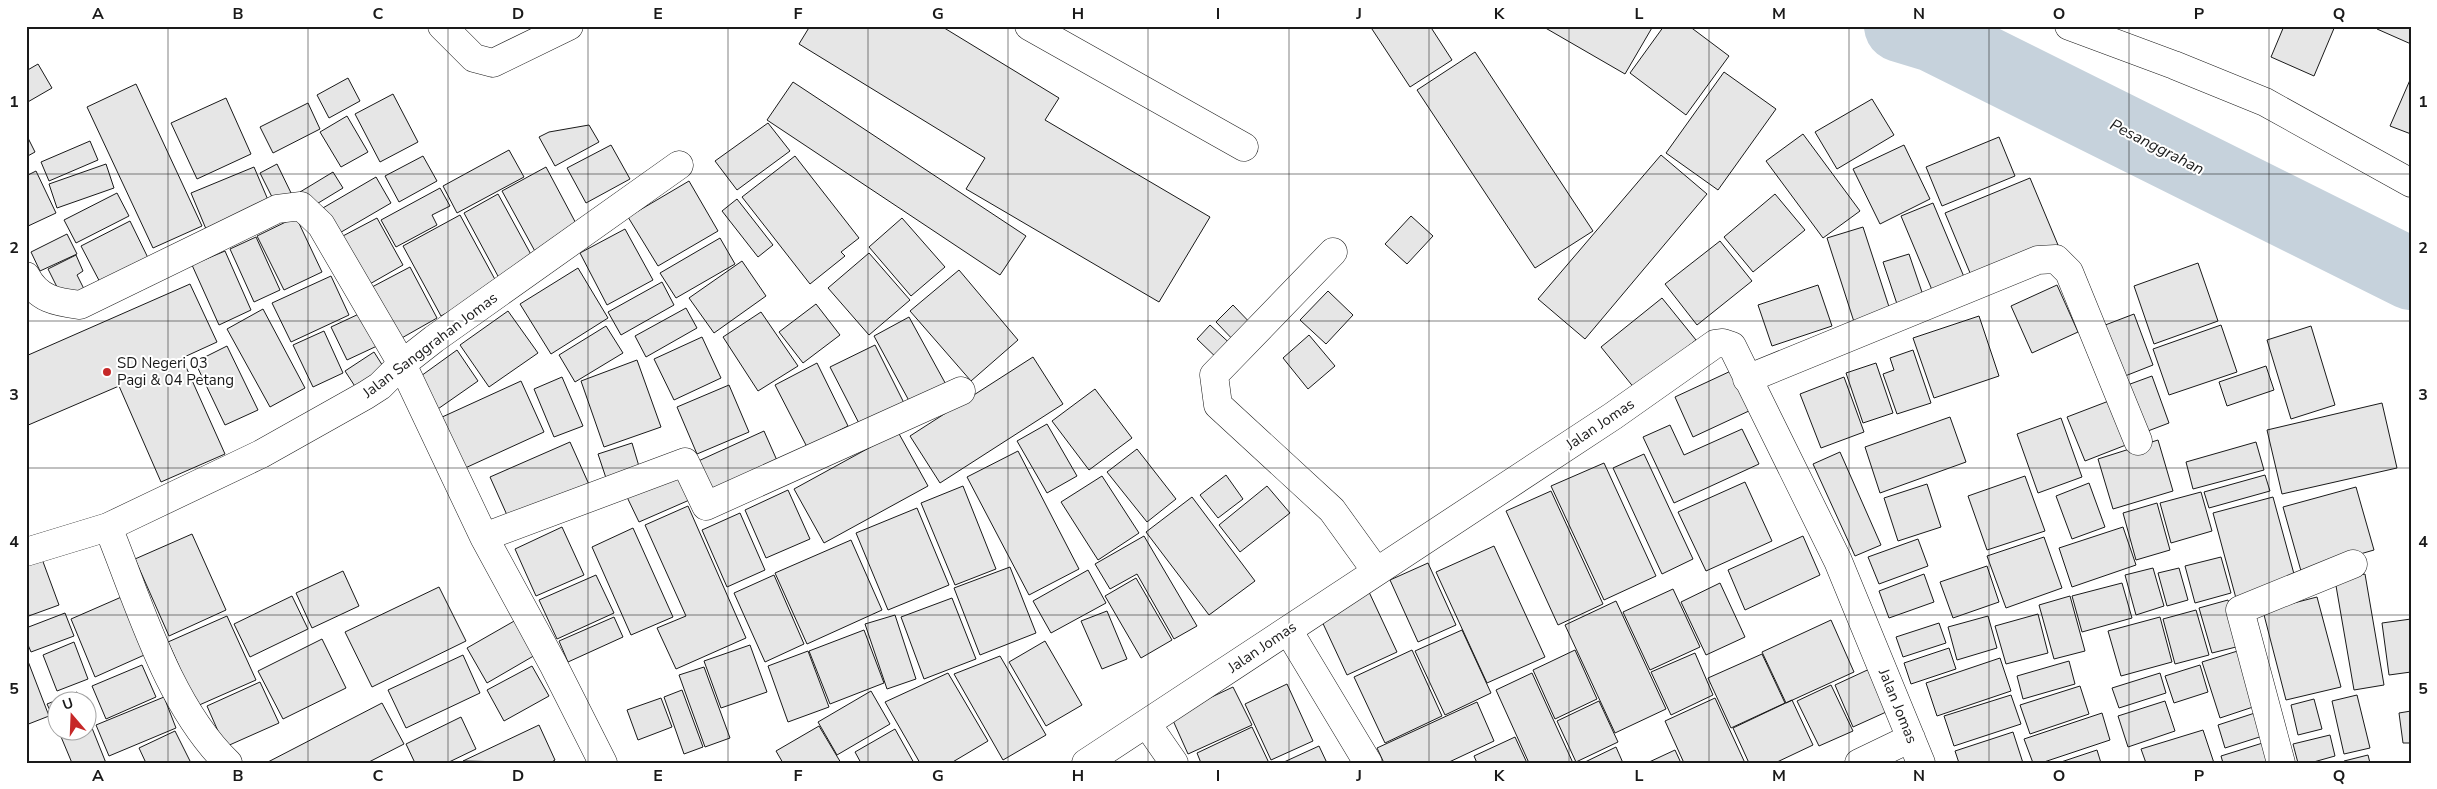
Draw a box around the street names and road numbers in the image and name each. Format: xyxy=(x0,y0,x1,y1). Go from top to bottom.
street label: Jalan Sanggrahan Jomas xyxy=(358,288,502,403)
street label: Jalan Jomas xyxy=(1561,394,1638,455)
street label: Jalan Jomas xyxy=(1223,617,1300,678)
street label: Jalan Jomas xyxy=(1874,665,1922,746)

